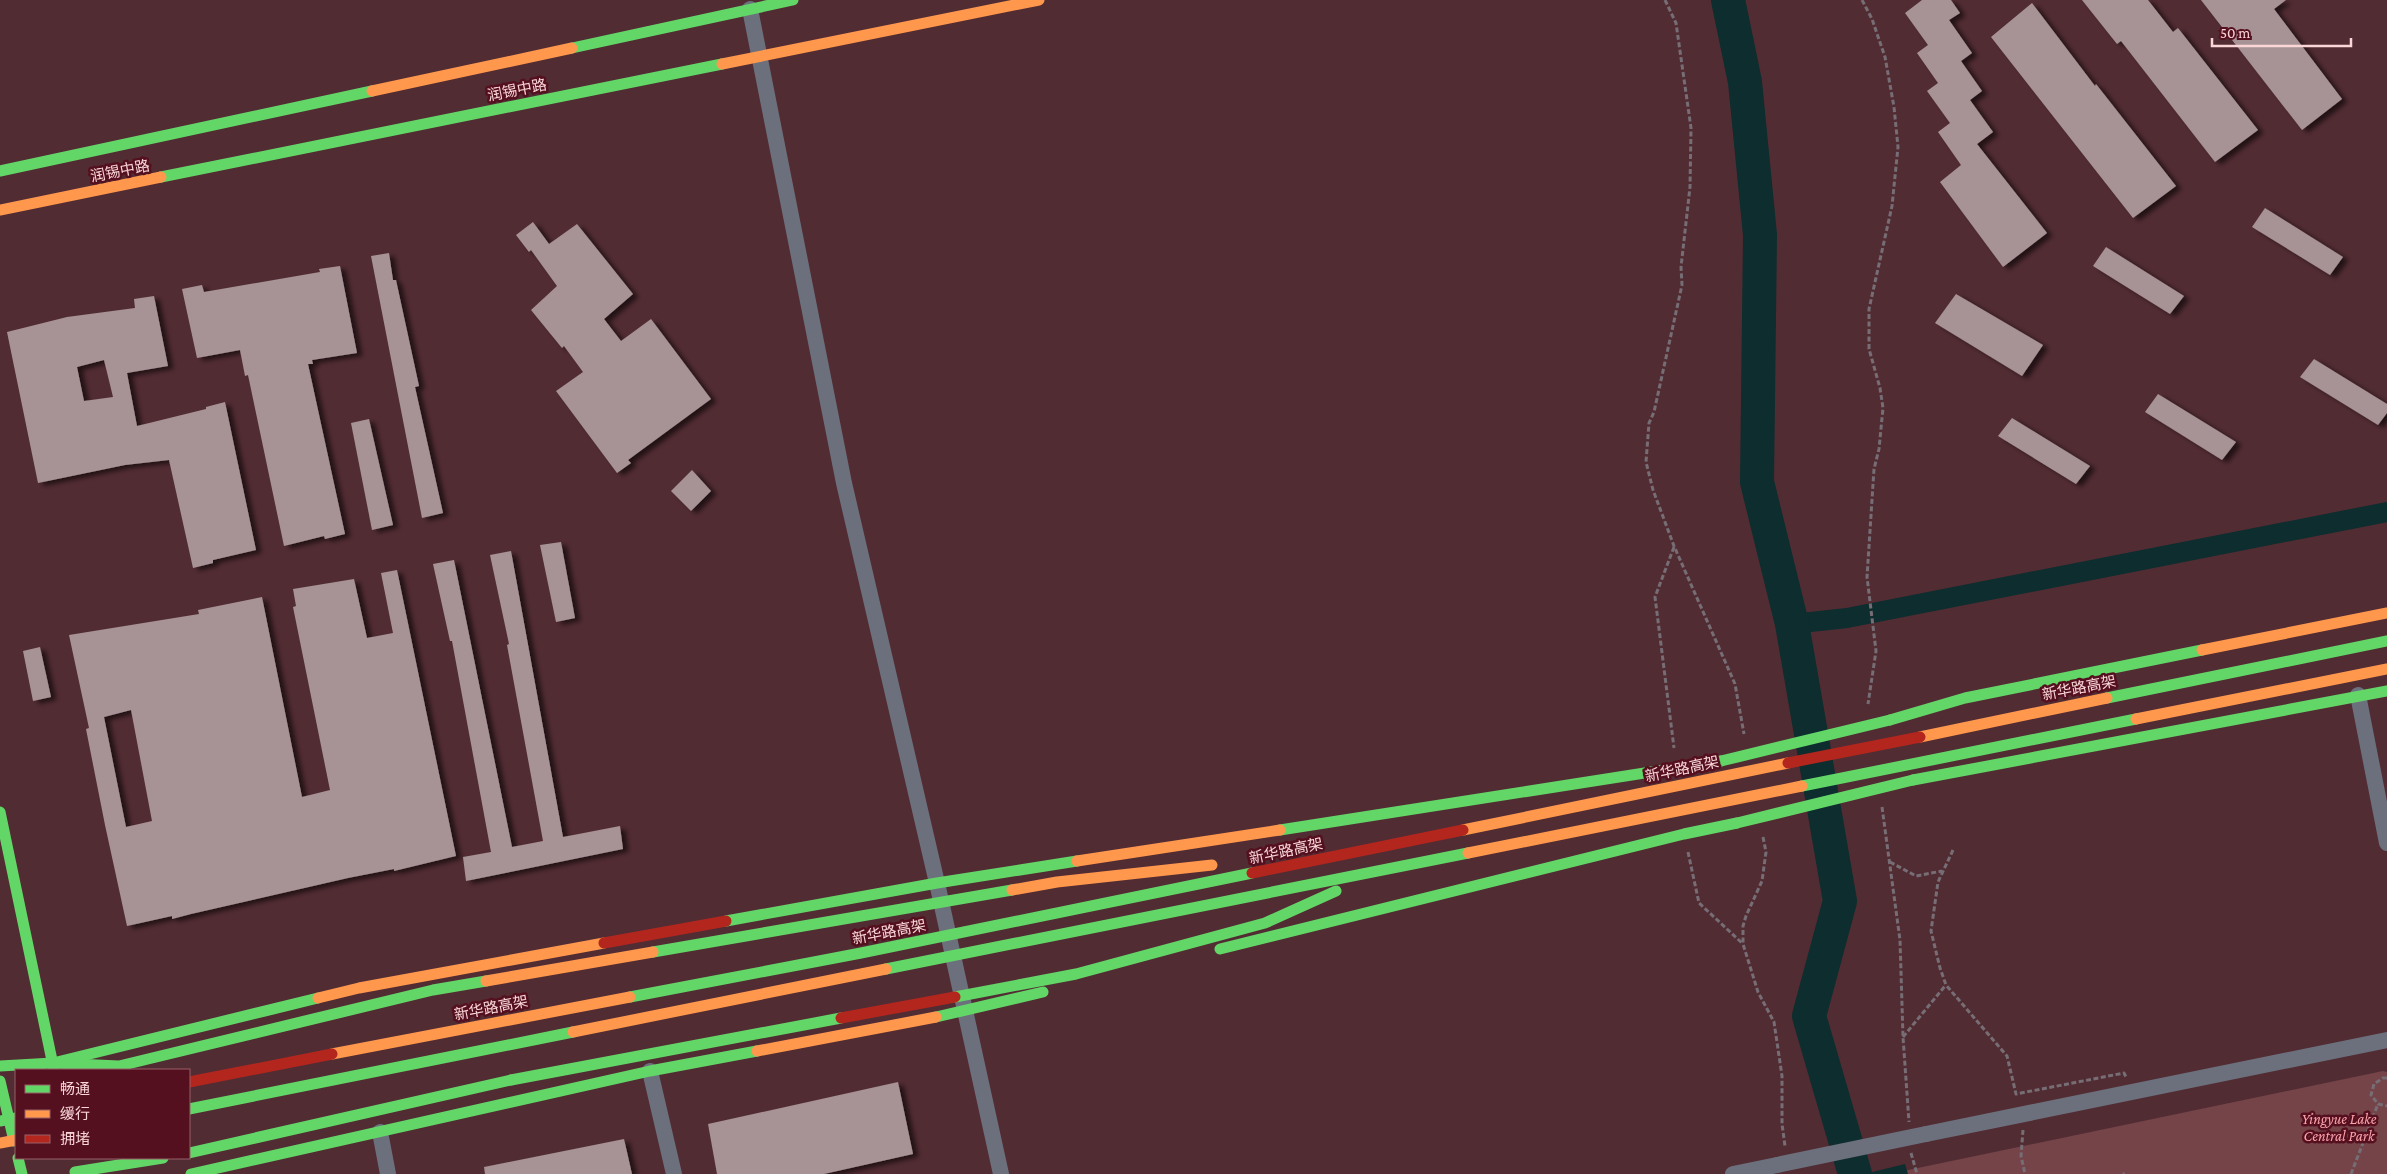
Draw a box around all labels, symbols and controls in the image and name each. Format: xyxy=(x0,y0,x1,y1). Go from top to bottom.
scale bar xyxy=(2212,15,2351,47)
text: 50 m xyxy=(2220,25,2250,41)
street label: 润锡中路 xyxy=(486,76,548,104)
street label: 润锡中路 xyxy=(89,157,151,185)
street label: 新华路高架 xyxy=(2040,672,2117,703)
street label: 新华路高架 xyxy=(1643,752,1720,785)
street label: 新华路高架 xyxy=(1247,834,1324,867)
street label: 新华路高架 xyxy=(850,916,927,947)
street label: 新华路高架 xyxy=(452,992,529,1023)
legend xyxy=(15,1069,190,1159)
text: 畅通 xyxy=(60,1081,90,1097)
text: 缓行 xyxy=(60,1106,90,1122)
park label: Yingyue Lake Central Park xyxy=(2302,1111,2377,1144)
text: 拥堵 xyxy=(60,1131,90,1147)

